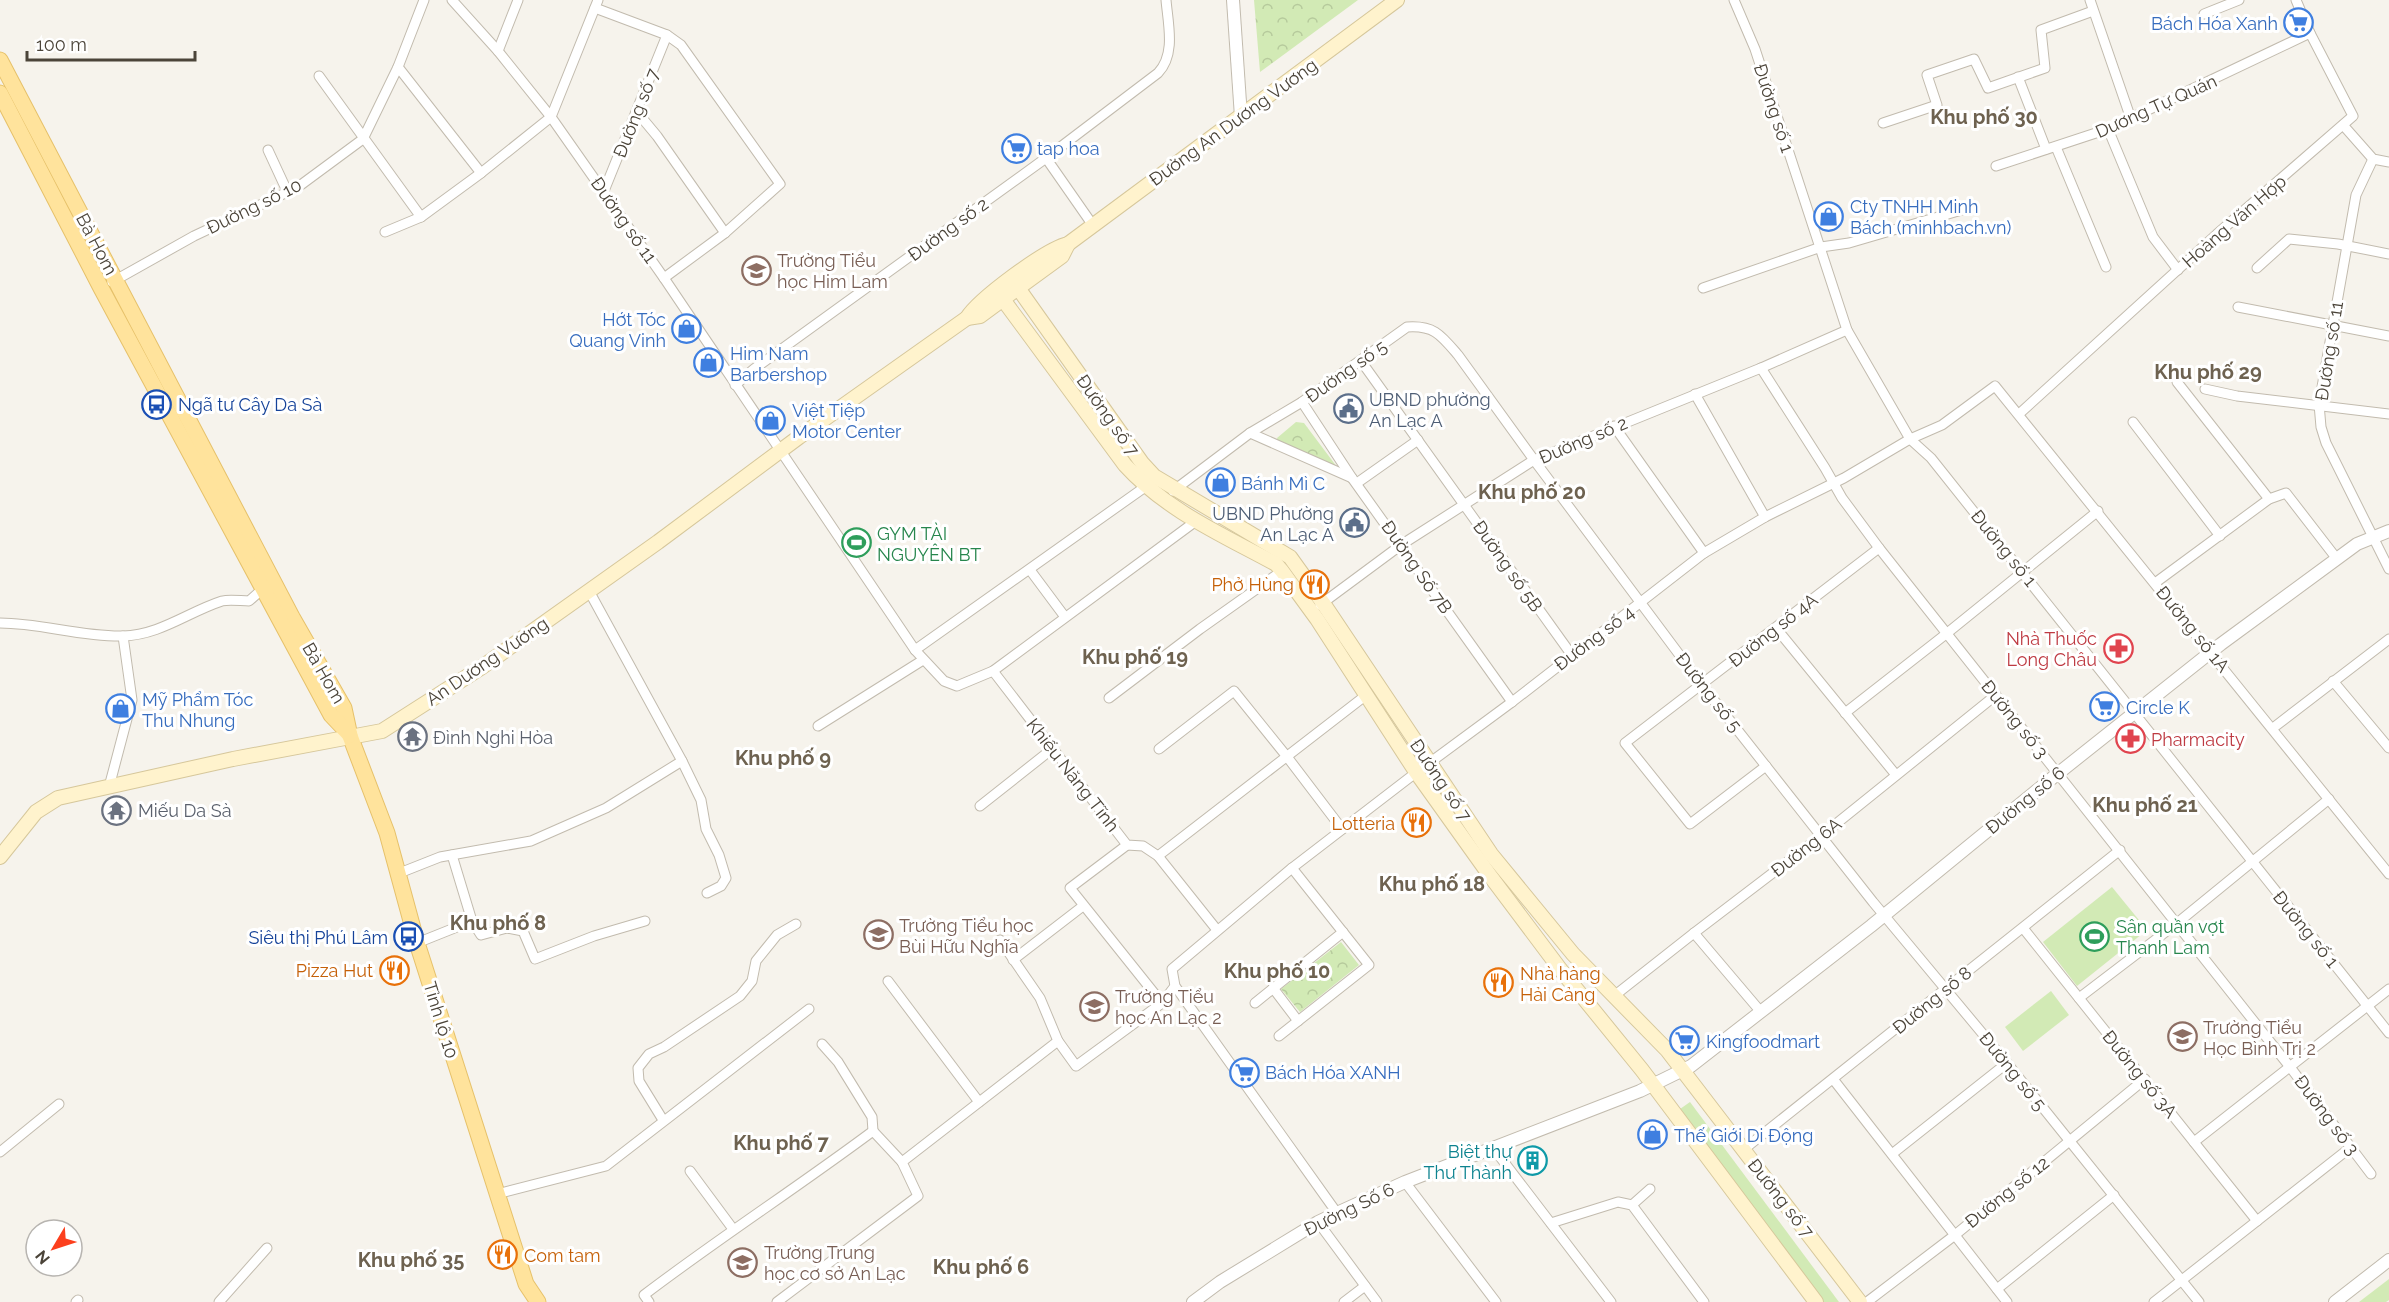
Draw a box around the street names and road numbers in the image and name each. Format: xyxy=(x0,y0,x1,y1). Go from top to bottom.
street label: Đường An Dương Vương xyxy=(1145,54,1321,190)
street label: Đường số 1 xyxy=(1750,61,1798,155)
street label: Đường số 7 xyxy=(609,65,664,161)
street label: Dương Tự Quán xyxy=(2092,70,2220,142)
street label: Hoàng Văn Hợp xyxy=(2178,170,2290,272)
street label: Đường số 11 xyxy=(587,173,661,267)
street label: Đường số 10 xyxy=(203,174,305,238)
street label: Đường số 2 xyxy=(904,193,992,265)
street label: Bà Hom xyxy=(72,210,122,278)
street label: Đường số 11 xyxy=(2311,300,2347,402)
street label: Đường số 5 xyxy=(1301,335,1391,407)
street label: Đường số 7 xyxy=(1072,370,1144,460)
street label: Đường số 2 xyxy=(1536,412,1630,468)
street label: Đường số 1 xyxy=(1967,506,2041,591)
street label: Đường số 5B xyxy=(1469,516,1547,616)
street label: Đường Số 7B xyxy=(1377,517,1457,617)
street label: Đường số 1A xyxy=(2152,582,2234,676)
street label: Đường số 4A xyxy=(1725,589,1821,671)
street label: Đường số 4 xyxy=(1550,601,1638,675)
street label: An Dương Vương xyxy=(422,612,552,710)
street label: Bà Hom xyxy=(298,639,350,707)
street label: Đường số 5 xyxy=(1672,648,1746,736)
street label: Đường số 3 xyxy=(1977,676,2053,762)
street label: Khiếu Năng Tĩnh xyxy=(1022,714,1124,836)
street label: Đường số 7 xyxy=(1406,735,1476,825)
street label: Đường số 6 xyxy=(1981,762,2069,838)
street label: Đường 6A xyxy=(1767,813,1845,881)
street label: Đường số 1 xyxy=(2269,887,2343,972)
street label: Đường số 8 xyxy=(1888,962,1976,1038)
street label: Tỉnh lộ 10 xyxy=(419,979,463,1061)
street label: Đường số 3A xyxy=(2098,1026,2182,1122)
street label: Đường số 5 xyxy=(1975,1028,2051,1114)
street label: Đường số 3 xyxy=(2290,1071,2364,1159)
street label: Đường số 12 xyxy=(1961,1152,2053,1232)
street label: Đường số 7 xyxy=(1744,1154,1819,1242)
street label: Đường Số 6 xyxy=(1301,1178,1398,1240)

